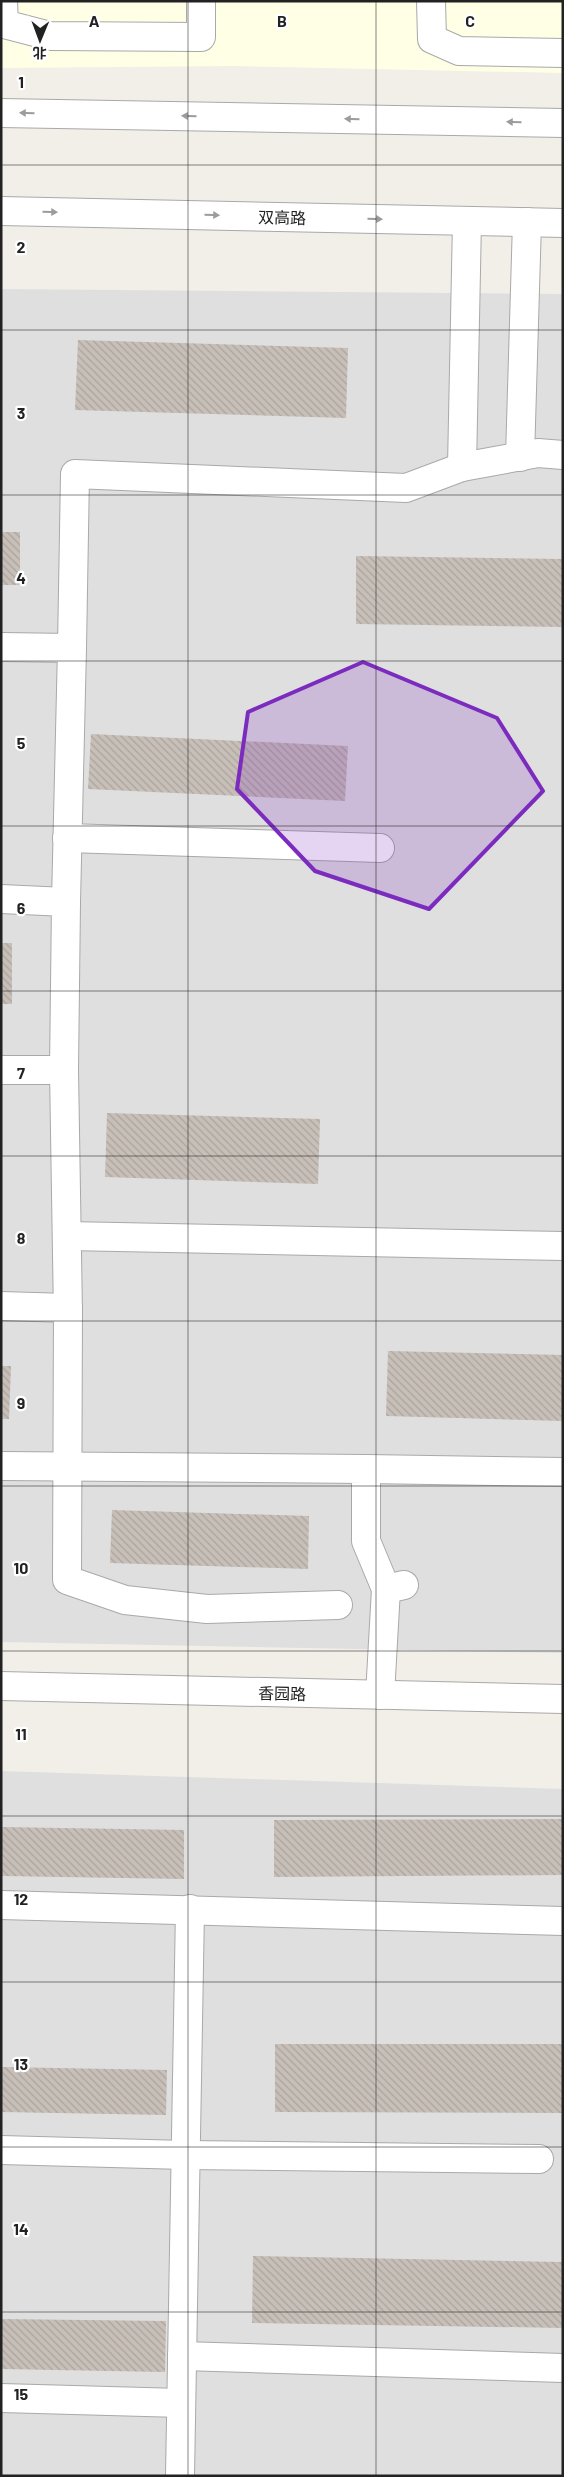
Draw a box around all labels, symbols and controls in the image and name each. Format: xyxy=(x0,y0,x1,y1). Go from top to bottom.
text: A xyxy=(89,11,100,30)
text: B xyxy=(277,11,287,30)
text: C xyxy=(465,11,475,30)
north arrow xyxy=(15,15,65,65)
text: 北 xyxy=(33,45,47,62)
text: 1 xyxy=(18,72,24,91)
one-way arrow xyxy=(18,109,34,117)
one-way arrow xyxy=(181,112,197,120)
one-way arrow xyxy=(343,115,359,123)
one-way arrow xyxy=(506,118,522,126)
street label: 双高路 xyxy=(258,207,306,227)
one-way arrow xyxy=(42,208,58,216)
one-way arrow xyxy=(205,212,221,220)
one-way arrow xyxy=(367,215,383,223)
text: 2 xyxy=(17,237,26,256)
text: 3 xyxy=(17,403,25,422)
text: 4 xyxy=(16,568,26,587)
text: 5 xyxy=(17,733,26,752)
text: 6 xyxy=(17,898,26,917)
text: 7 xyxy=(17,1063,25,1082)
text: 8 xyxy=(17,1228,26,1247)
text: 9 xyxy=(17,1393,25,1412)
text: 10 xyxy=(14,1558,28,1577)
street label: 香园路 xyxy=(258,1683,306,1703)
text: 11 xyxy=(15,1724,27,1743)
text: 12 xyxy=(14,1889,28,1908)
text: 13 xyxy=(14,2054,28,2073)
text: 14 xyxy=(13,2219,29,2238)
text: 15 xyxy=(14,2384,29,2403)

